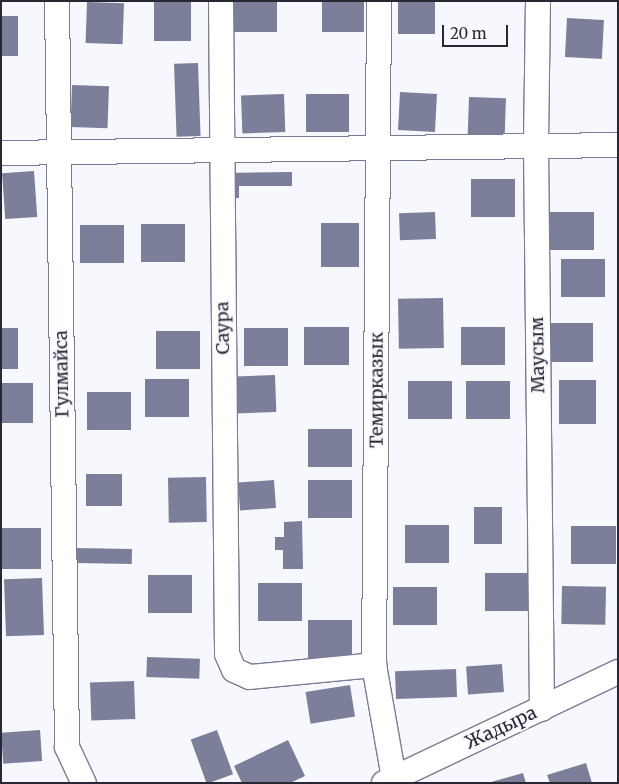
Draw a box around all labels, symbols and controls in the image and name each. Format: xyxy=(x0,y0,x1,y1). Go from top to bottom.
scale bar xyxy=(444,15,510,47)
text: 20 m xyxy=(450,24,487,43)
street label: Саура xyxy=(212,301,234,355)
street label: Маусым xyxy=(527,317,549,393)
street label: Гулмайса xyxy=(50,330,74,418)
street label: Темирказык xyxy=(366,332,388,448)
street label: Жадыра xyxy=(462,702,540,754)

